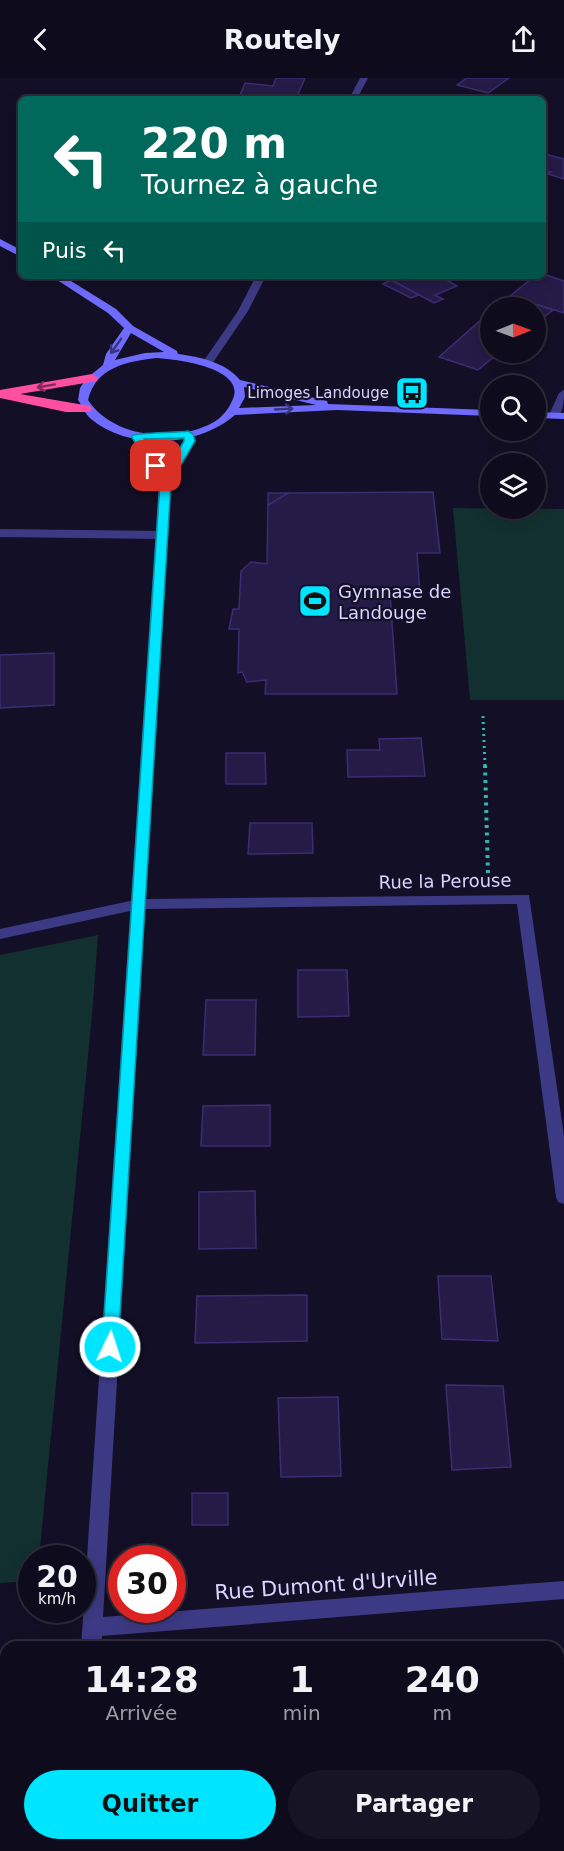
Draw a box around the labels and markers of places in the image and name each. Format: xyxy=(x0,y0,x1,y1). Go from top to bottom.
bus stop icon: Limoges Landouge xyxy=(394,375,430,411)
place label: Limoges Landouge xyxy=(247,384,389,402)
pin xyxy=(130,440,181,491)
place label: Gymnase de Landouge xyxy=(338,581,451,623)
sports icon: Gymnase de Landouge xyxy=(297,583,333,619)

